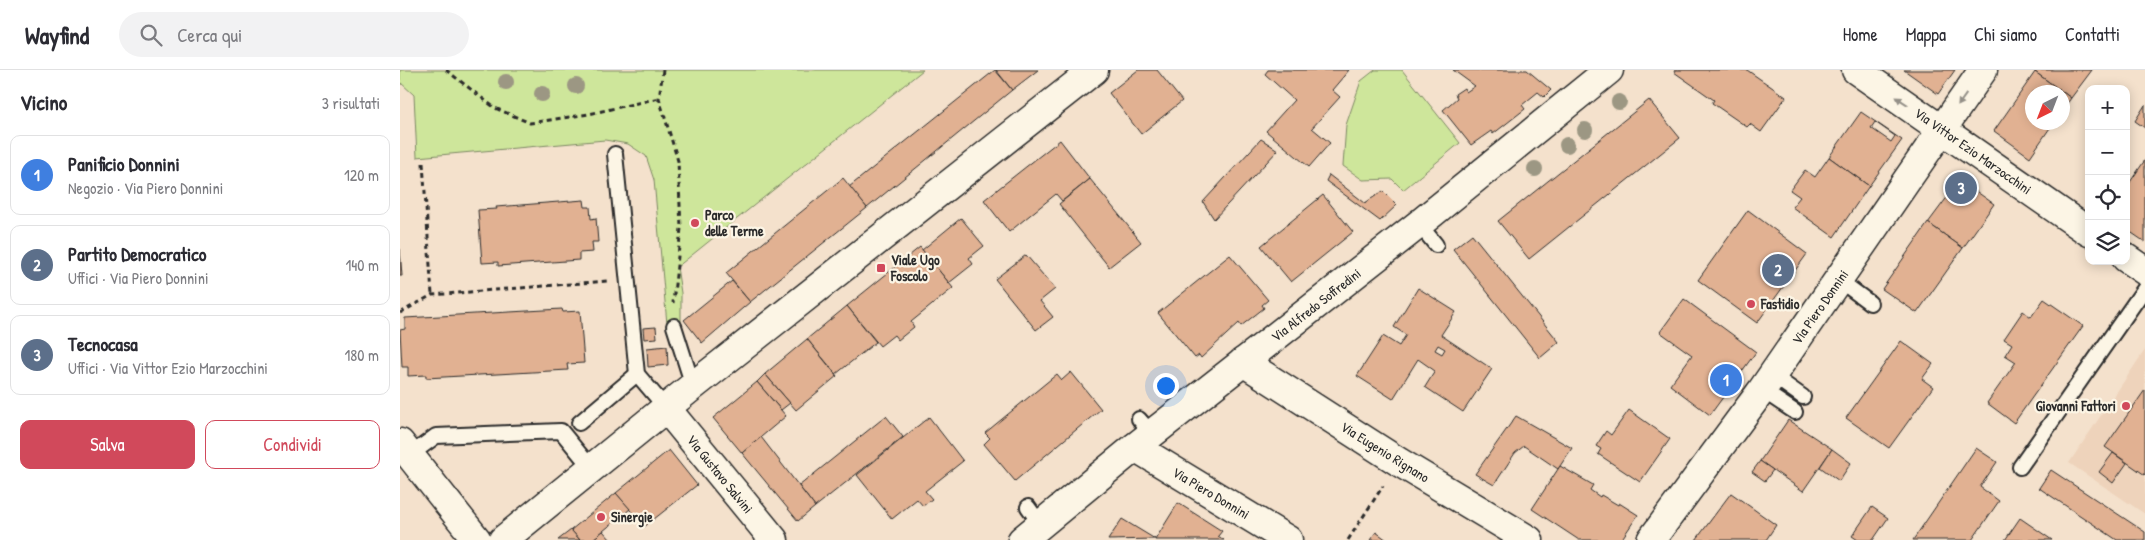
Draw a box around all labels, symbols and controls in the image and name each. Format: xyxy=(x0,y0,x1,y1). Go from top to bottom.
search box xyxy=(119,12,469,57)
text: Wayfind xyxy=(25,19,89,51)
icon: search xyxy=(137,21,165,49)
text: Cerca qui xyxy=(177,22,242,48)
text: Home xyxy=(1843,22,1878,47)
text: Mappa xyxy=(1906,22,1946,47)
text: Chi siamo xyxy=(1974,22,2037,47)
text: Contatti xyxy=(2065,22,2120,47)
north arrow xyxy=(2025,85,2070,130)
map controls xyxy=(2085,85,2130,265)
button: + xyxy=(2085,85,2130,130)
text: Vicino xyxy=(20,88,67,117)
text: 3 risultati xyxy=(322,92,380,114)
one-way arrow xyxy=(1957,93,1967,107)
one-way arrow xyxy=(1895,96,1908,106)
street label: Via Vittor Ezio Marzocchini xyxy=(1911,103,2036,198)
button: − xyxy=(2085,130,2130,175)
text: Panificio Donnini xyxy=(68,151,180,177)
text: 1 xyxy=(34,164,40,186)
text: 120 m xyxy=(344,164,379,186)
pin: 3 xyxy=(1945,169,1977,207)
button: locate xyxy=(2085,175,2130,220)
text: Negozio · Via Piero Donnini xyxy=(68,177,223,199)
place label: Parco delle Terme xyxy=(705,205,764,240)
marker: Parco delle Terme xyxy=(689,217,701,229)
button: layers xyxy=(2085,220,2130,265)
text: Partito Democratico xyxy=(68,241,206,267)
place label: Viale Ugo Foscolo xyxy=(890,250,940,285)
pin: 2 xyxy=(1762,251,1794,289)
text: 2 xyxy=(33,254,41,276)
text: 140 m xyxy=(345,254,379,276)
marker: Viale Ugo Foscolo xyxy=(875,262,887,274)
street label: Via Alfredo Soffredini xyxy=(1267,264,1364,346)
street label: Via Piero Donnini xyxy=(1787,266,1852,348)
text: Uffici · Via Piero Donnini xyxy=(68,267,209,289)
place label: Fastidio xyxy=(1760,294,1800,313)
marker: Fastidio xyxy=(1745,298,1757,310)
text: Tecnocasa xyxy=(68,331,138,357)
text: 3 xyxy=(33,344,41,366)
text: 180 m xyxy=(345,344,379,366)
text: Uffici · Via Vittor Ezio Marzocchini xyxy=(68,357,268,379)
pin: 1 xyxy=(1710,361,1742,399)
your location xyxy=(1153,373,1179,399)
place label: Giovanni Fattori xyxy=(2036,396,2116,415)
marker: Giovanni Fattori xyxy=(2120,400,2132,412)
street label: Via Eugenio Rignano xyxy=(1337,417,1433,487)
button: Salva xyxy=(20,420,195,469)
button: Condividi xyxy=(205,420,380,469)
street label: Via Gustavo Salvini xyxy=(683,430,758,517)
street label: Via Piero Donnini xyxy=(1169,462,1253,523)
place label: Sinergie xyxy=(611,507,653,528)
marker: Sinergie xyxy=(595,511,607,523)

